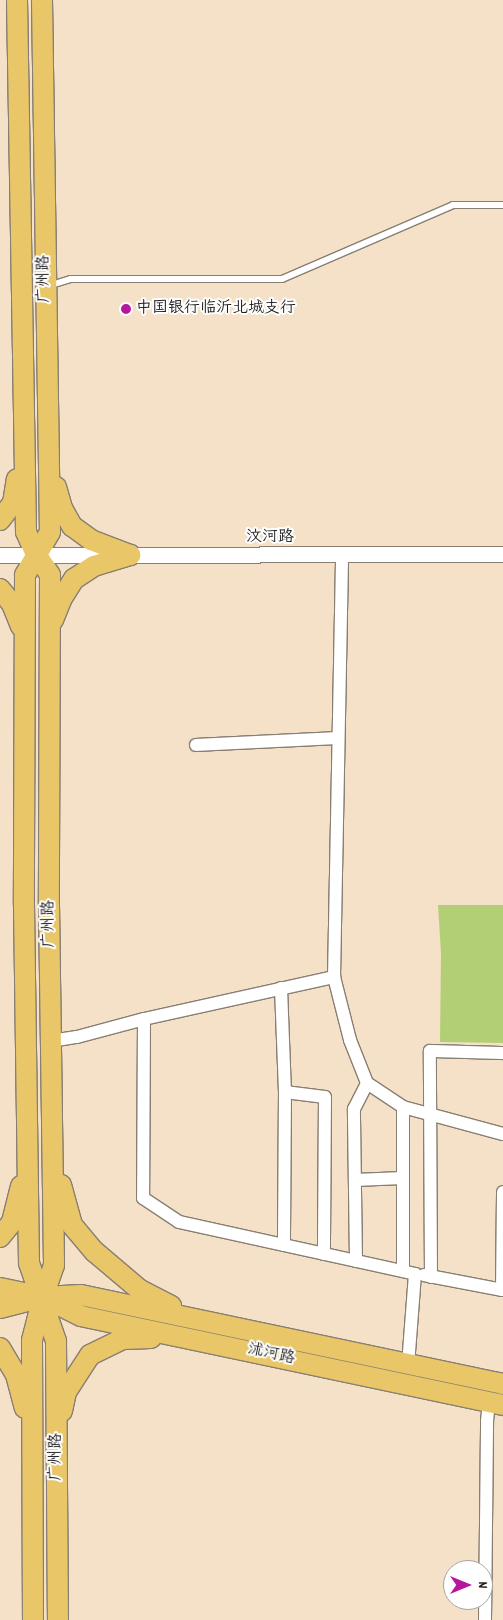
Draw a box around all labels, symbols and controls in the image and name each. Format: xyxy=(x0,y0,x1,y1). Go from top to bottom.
street label: 广州路 xyxy=(35,255,55,303)
place label: 中国银行临沂北城支行 xyxy=(136,299,296,319)
marker: 中国银行临沂北城支行 xyxy=(120,303,132,315)
street label: 汶河路 xyxy=(246,528,294,548)
street label: 广州路 xyxy=(40,900,60,948)
street label: 沭河路 xyxy=(246,1341,296,1369)
street label: 广州路 xyxy=(47,1433,67,1481)
north arrow xyxy=(443,1560,493,1610)
text: N xyxy=(472,1582,492,1588)

